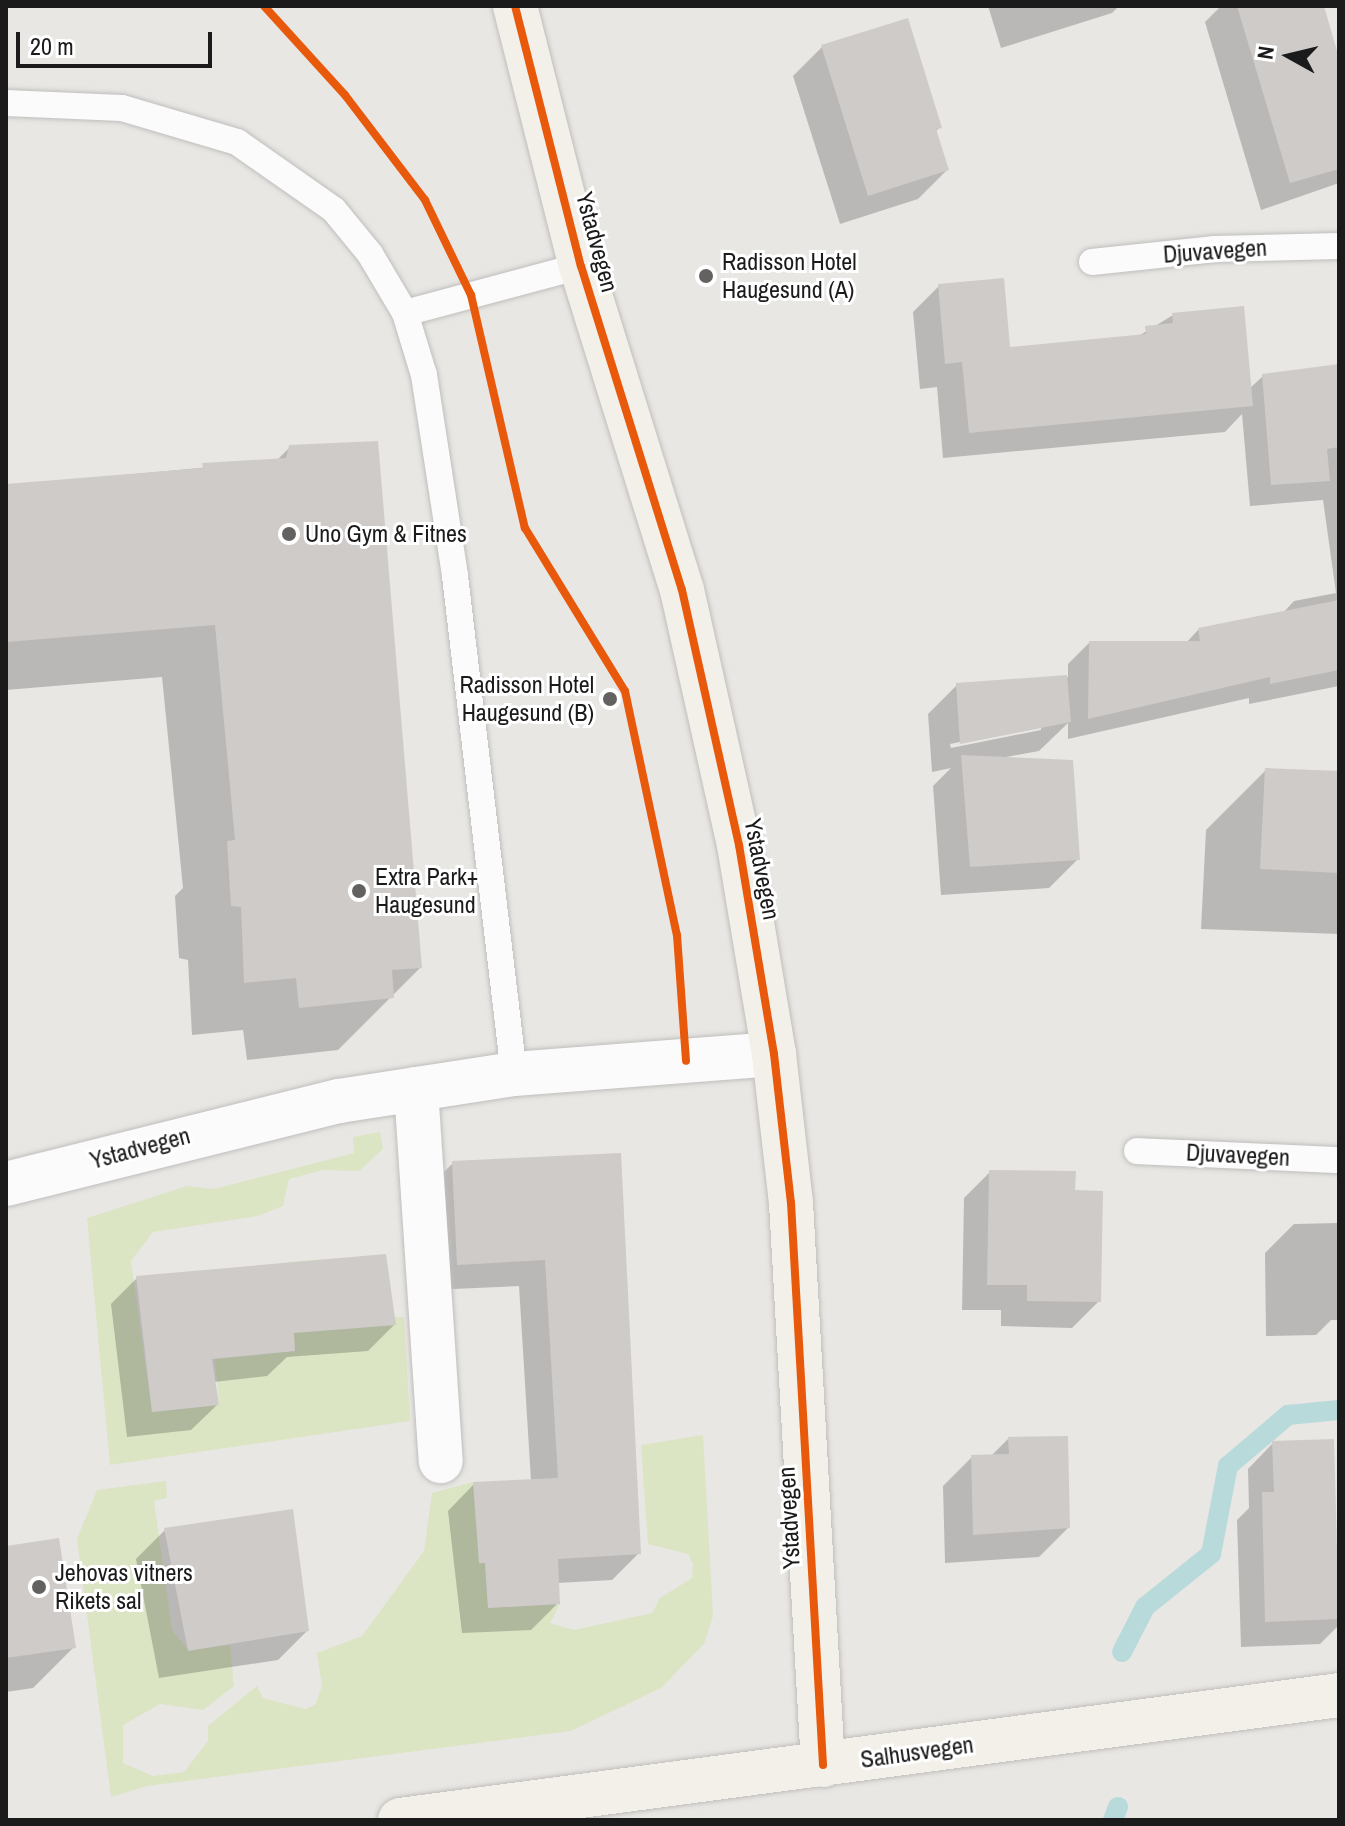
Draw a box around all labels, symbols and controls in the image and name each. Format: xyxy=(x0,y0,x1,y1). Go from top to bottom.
scale bar xyxy=(20,16,216,66)
north arrow xyxy=(1249,16,1329,96)
text: 20 m xyxy=(30,30,74,62)
text: N xyxy=(1249,44,1281,61)
street label: Ystadvegen xyxy=(570,189,624,295)
street label: Djuvavegen xyxy=(1162,233,1268,269)
place label: Radisson Hotel Haugesund (A) xyxy=(722,248,857,304)
marker: Radisson Hotel Haugesund (A) xyxy=(697,267,715,285)
place label: Uno Gym & Fitnes xyxy=(305,520,467,548)
marker: Uno Gym & Fitnes xyxy=(280,525,298,543)
place label: Radisson Hotel Haugesund (B) xyxy=(459,671,594,727)
marker: Radisson Hotel Haugesund (B) xyxy=(601,690,619,708)
street label: Ystadvegen xyxy=(738,816,786,922)
place label: Extra Park+ Haugesund xyxy=(375,863,478,919)
marker: Extra Park+ Haugesund xyxy=(350,882,368,900)
street label: Ystadvegen xyxy=(87,1121,193,1175)
street label: Djuvavegen xyxy=(1185,1138,1291,1172)
street label: Ystadvegen xyxy=(772,1466,806,1570)
place label: Jehovas vitners Rikets sal xyxy=(55,1559,193,1615)
marker: Jehovas vitners Rikets sal xyxy=(30,1578,48,1596)
street label: Salhusvegen xyxy=(859,1730,975,1774)

